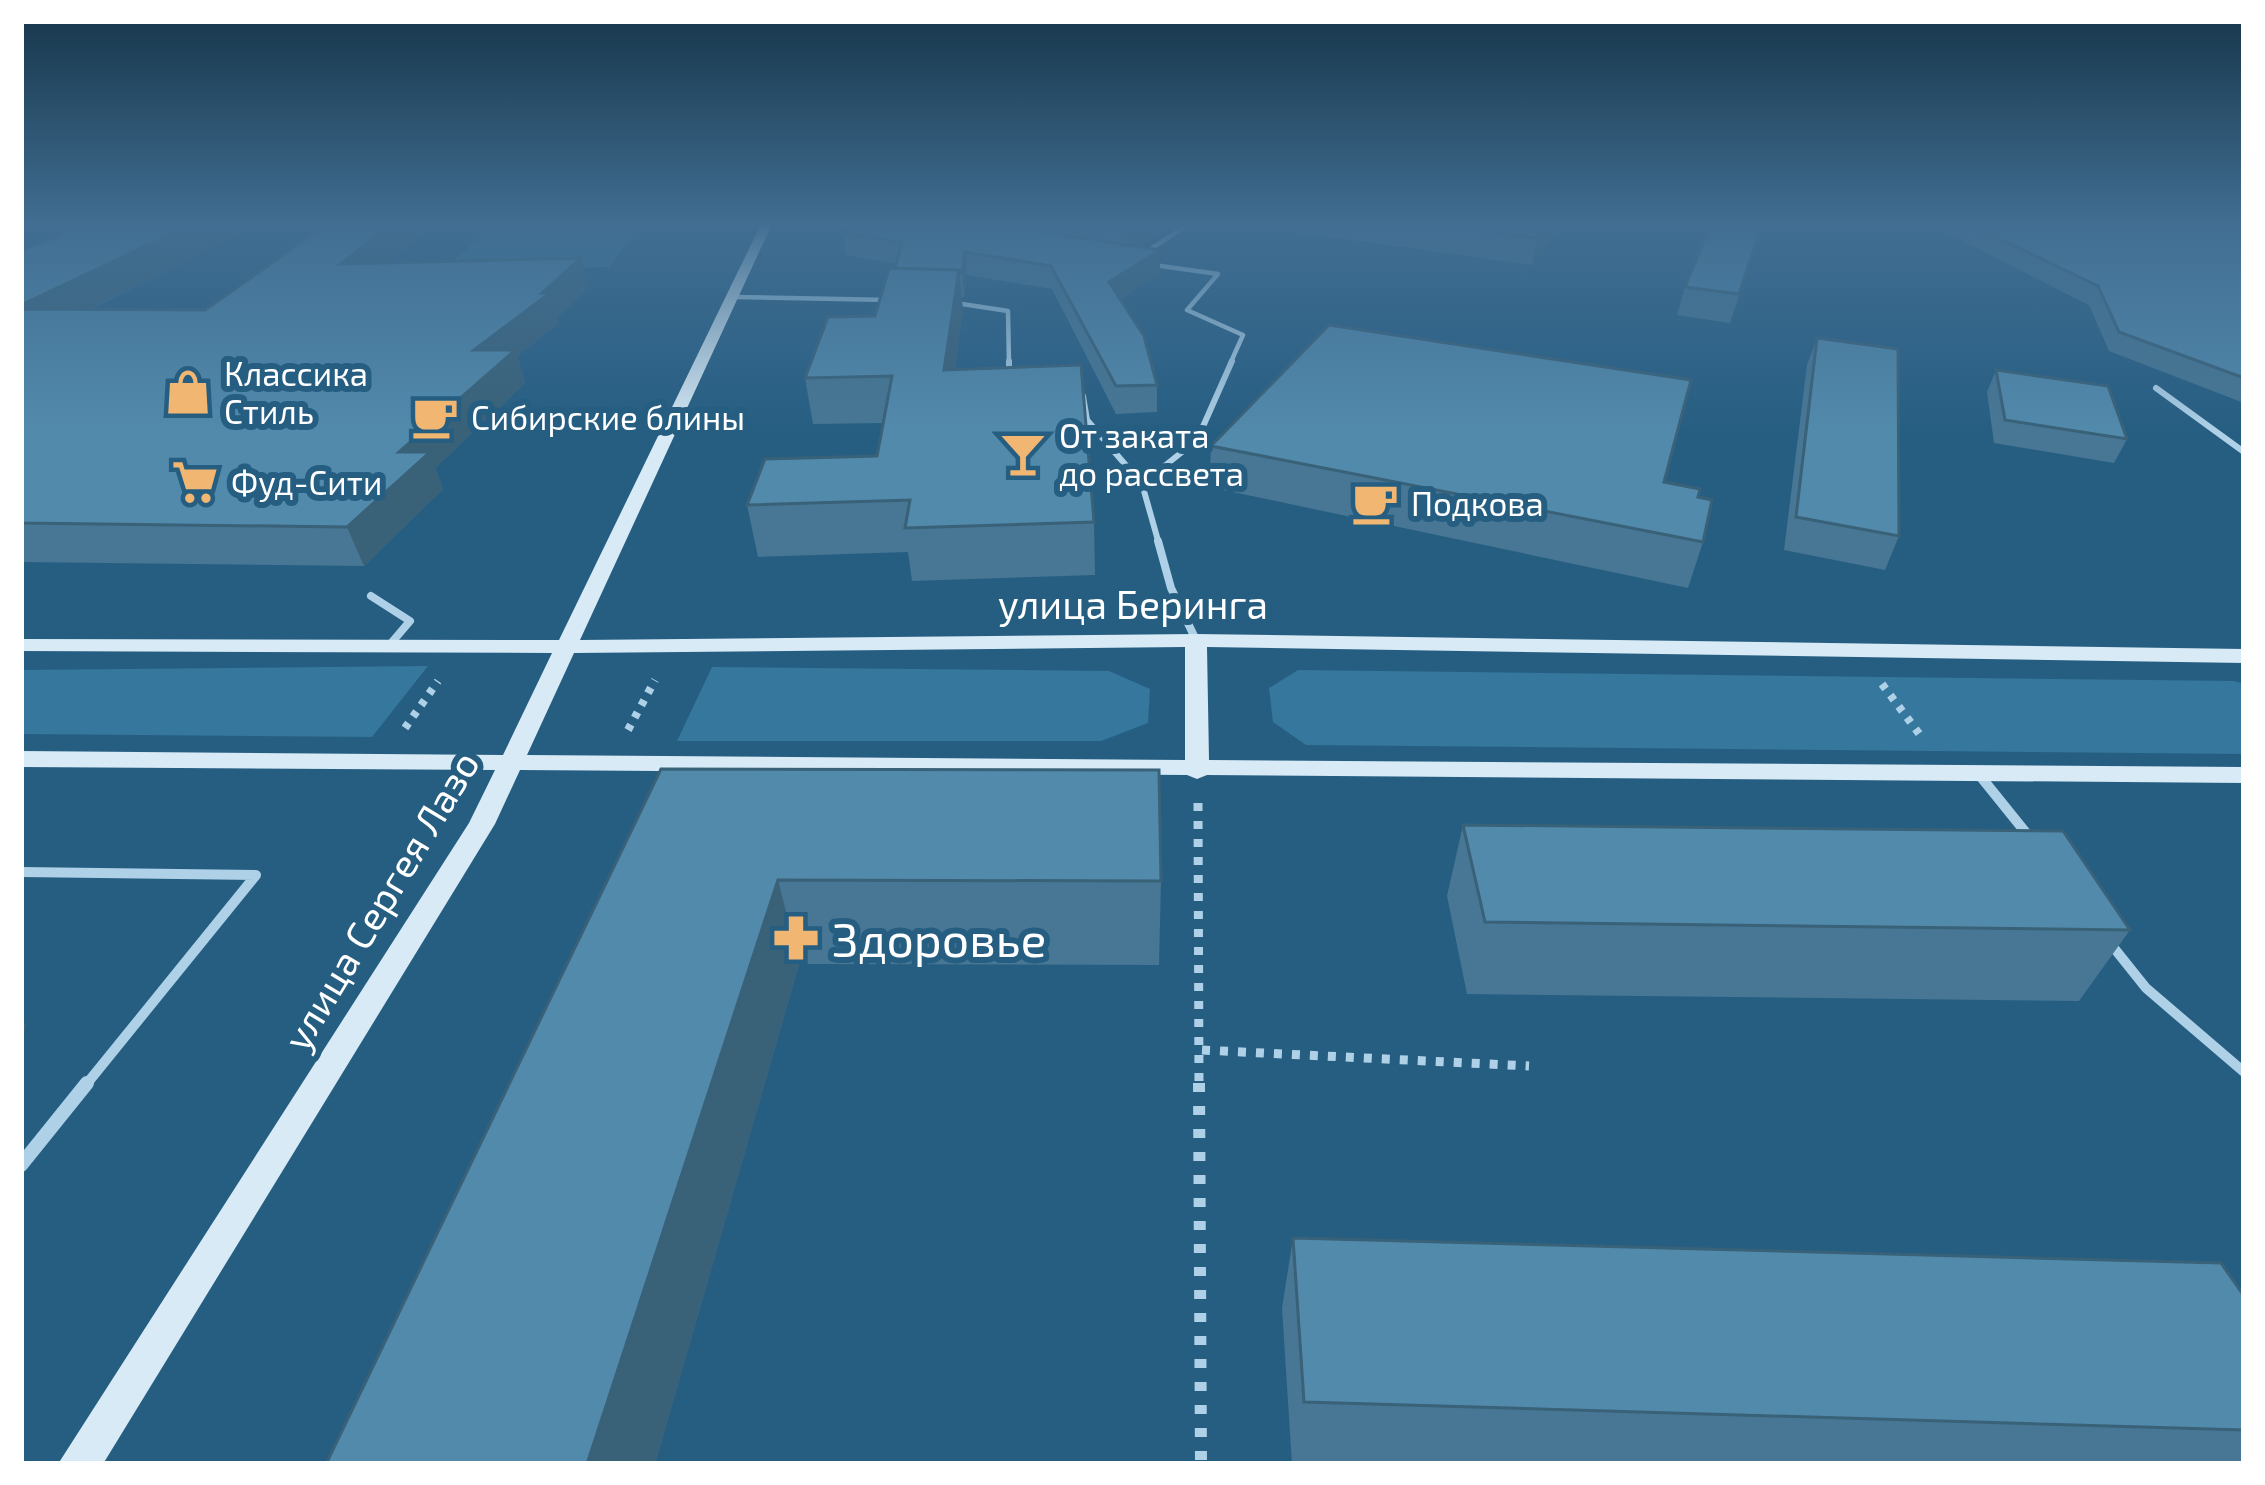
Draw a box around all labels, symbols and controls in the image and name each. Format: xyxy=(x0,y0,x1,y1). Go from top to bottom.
place label: Классика Стиль xyxy=(224,353,368,431)
shop icon: Классика Стиль xyxy=(163,367,213,417)
cafe icon: Сибирские блины xyxy=(410,392,460,442)
place label: Сибирские блины xyxy=(471,397,745,437)
place label: От заката до рассвета xyxy=(1059,415,1244,493)
bar icon: От заката до рассвета xyxy=(998,429,1048,479)
supermarket icon: Фуд-Сити xyxy=(170,457,220,507)
place label: Фуд-Сити xyxy=(231,462,382,503)
cafe icon: Подкова xyxy=(1350,478,1400,528)
place label: Подкова xyxy=(1411,483,1544,523)
street label: улица Беринга xyxy=(998,580,1268,628)
street label: улица Сергея Лазо xyxy=(272,742,489,1059)
place label: Здоровье xyxy=(832,909,1046,967)
pharmacy icon: Здоровье xyxy=(771,913,821,963)

